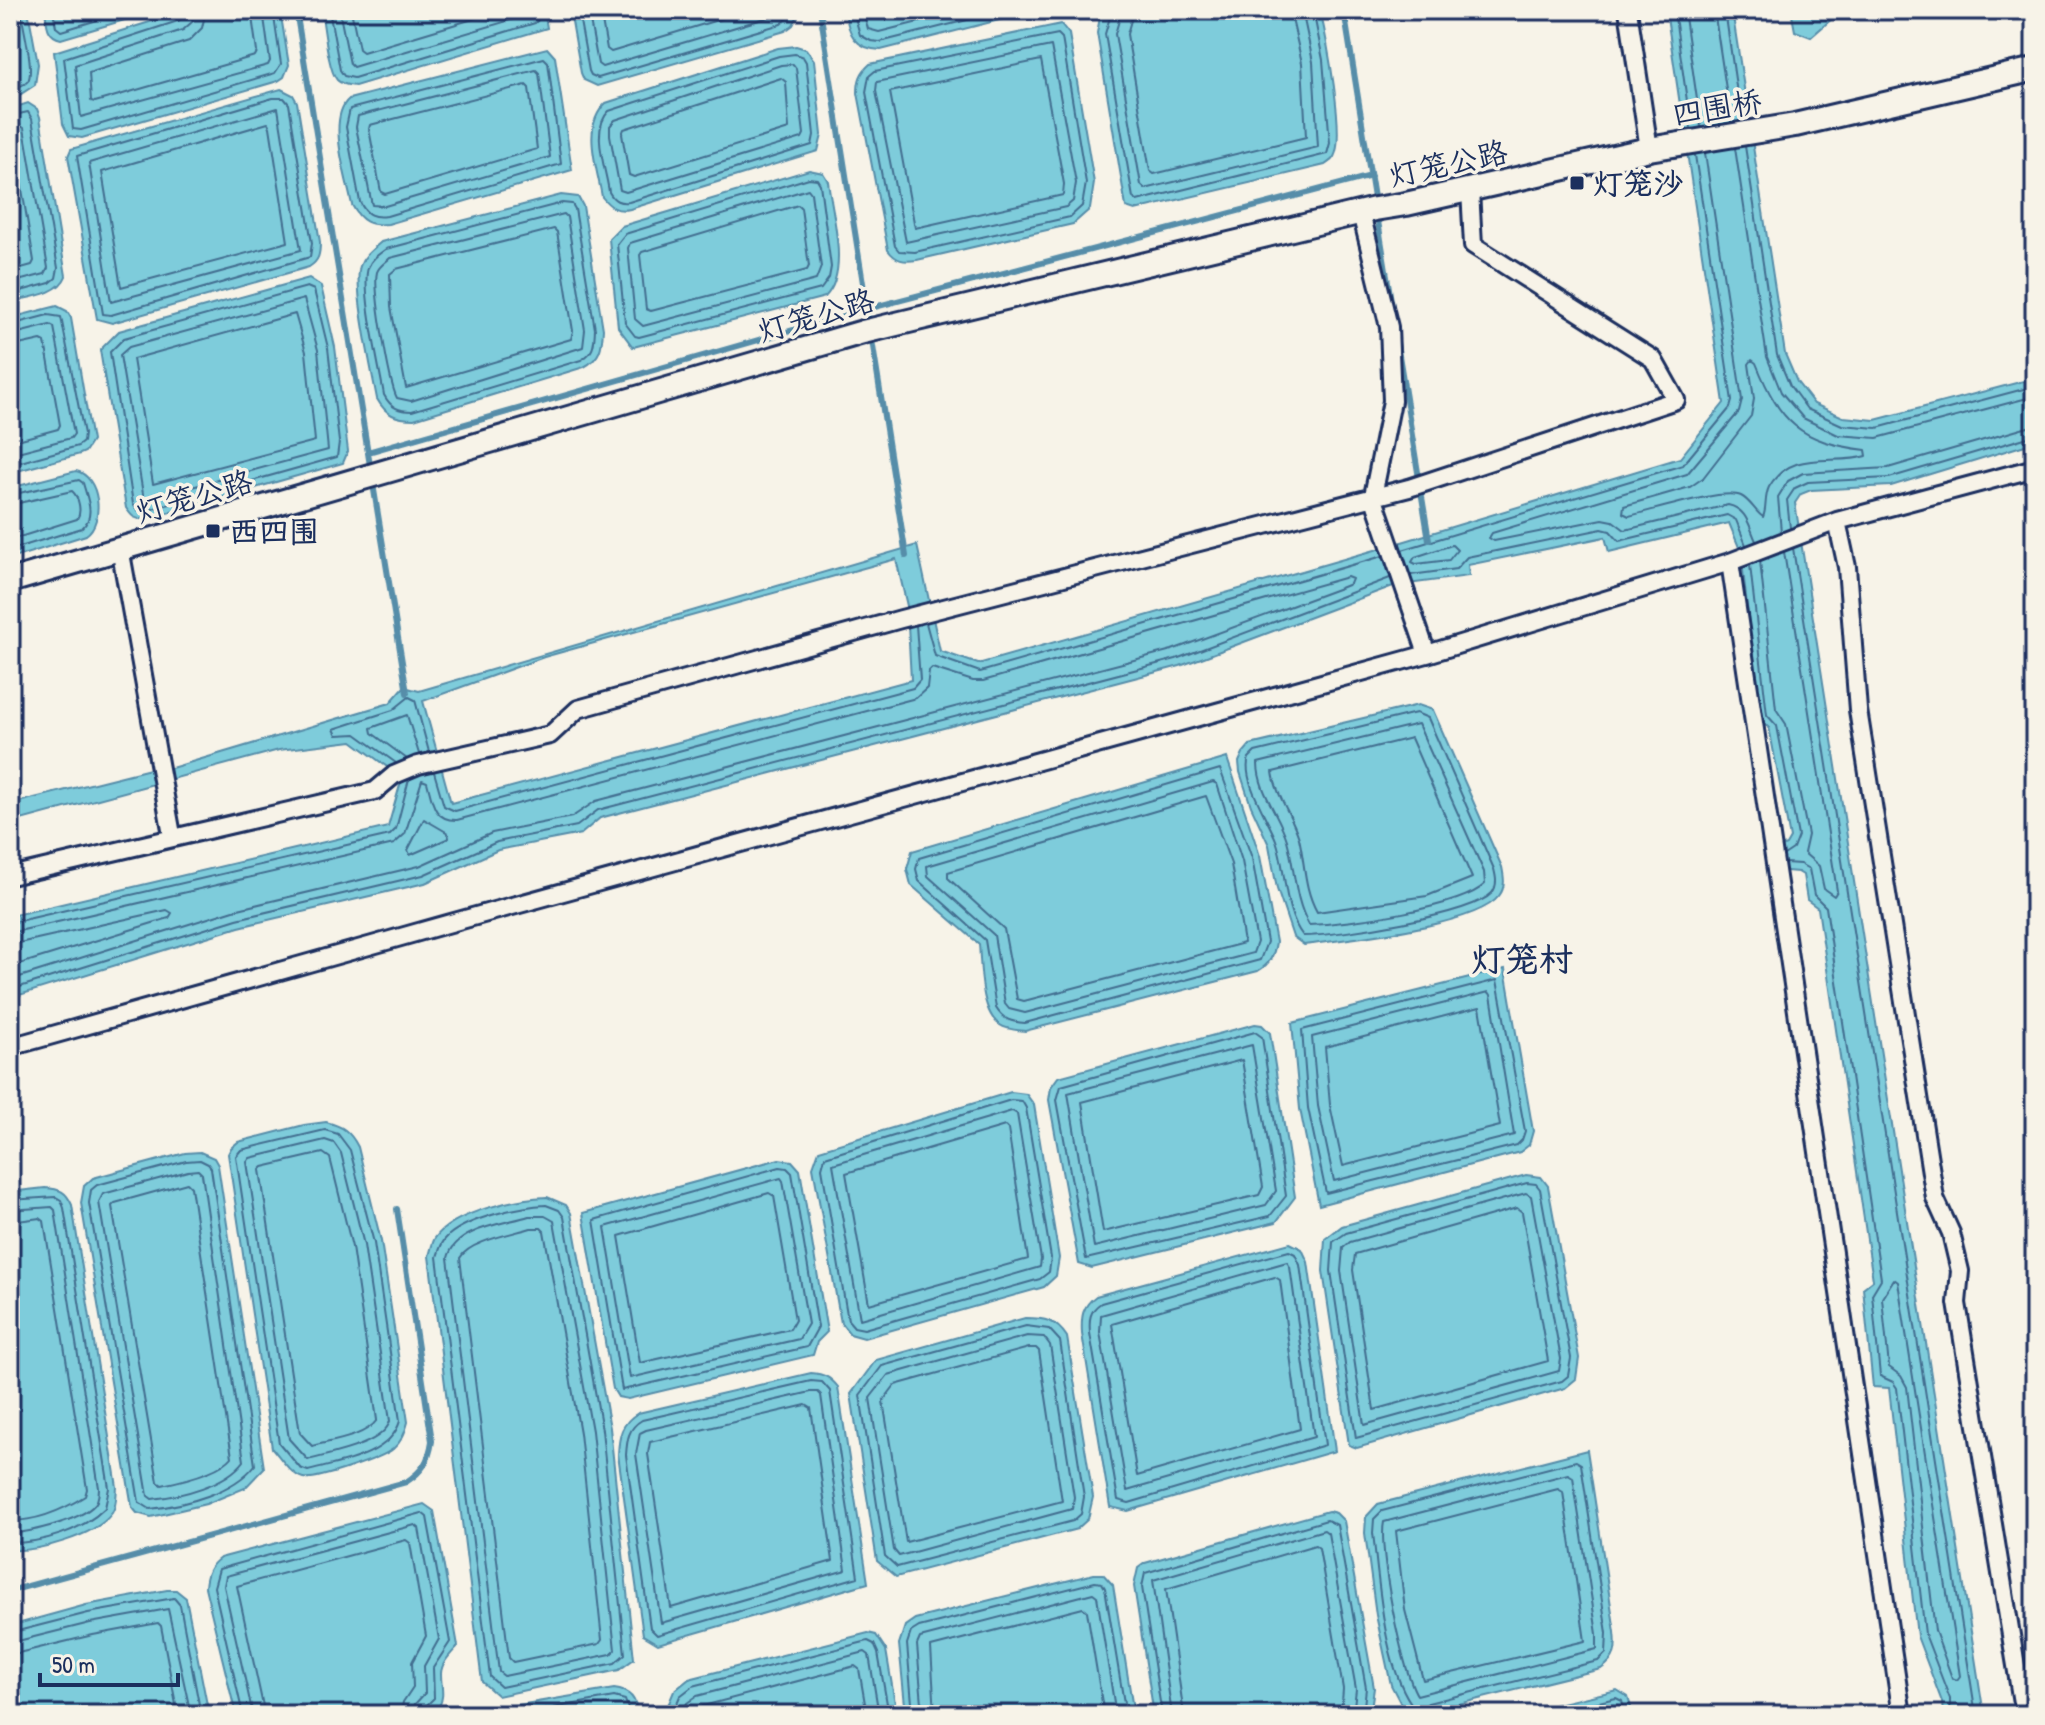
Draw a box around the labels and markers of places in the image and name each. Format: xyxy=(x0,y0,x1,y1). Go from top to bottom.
place label: 灯笼沙 xyxy=(1593,163,1683,203)
marker: 灯笼沙 xyxy=(1568,174,1586,192)
place label: 西四围 xyxy=(229,511,319,551)
marker: 西四围 xyxy=(204,522,222,540)

